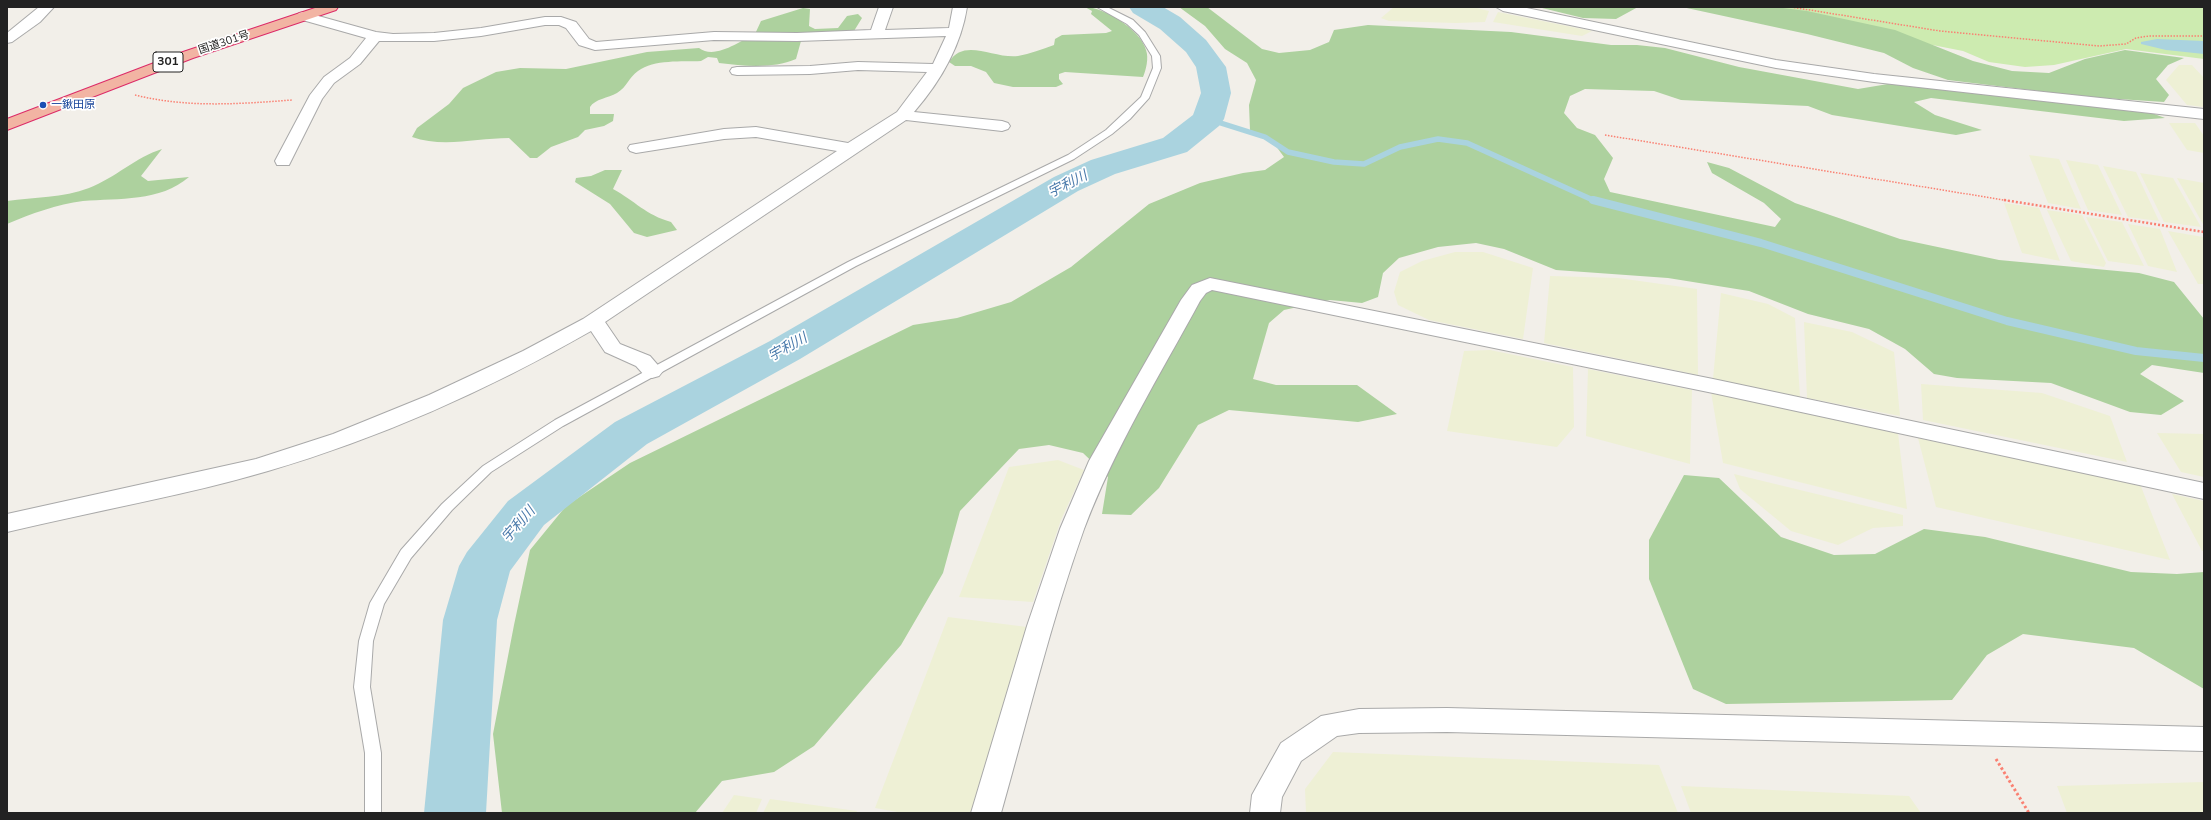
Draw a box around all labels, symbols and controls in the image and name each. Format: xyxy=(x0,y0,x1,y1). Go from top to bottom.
street label: 国道301号 xyxy=(197,29,251,57)
road number: 301 xyxy=(153,52,183,72)
place label: 一鍬田原 xyxy=(51,98,95,112)
marker: 一鍬田原 xyxy=(38,100,48,110)
water label: 宇利川 xyxy=(1045,168,1091,202)
water label: 宇利川 xyxy=(766,330,810,366)
water label: 宇利川 xyxy=(499,504,539,546)

